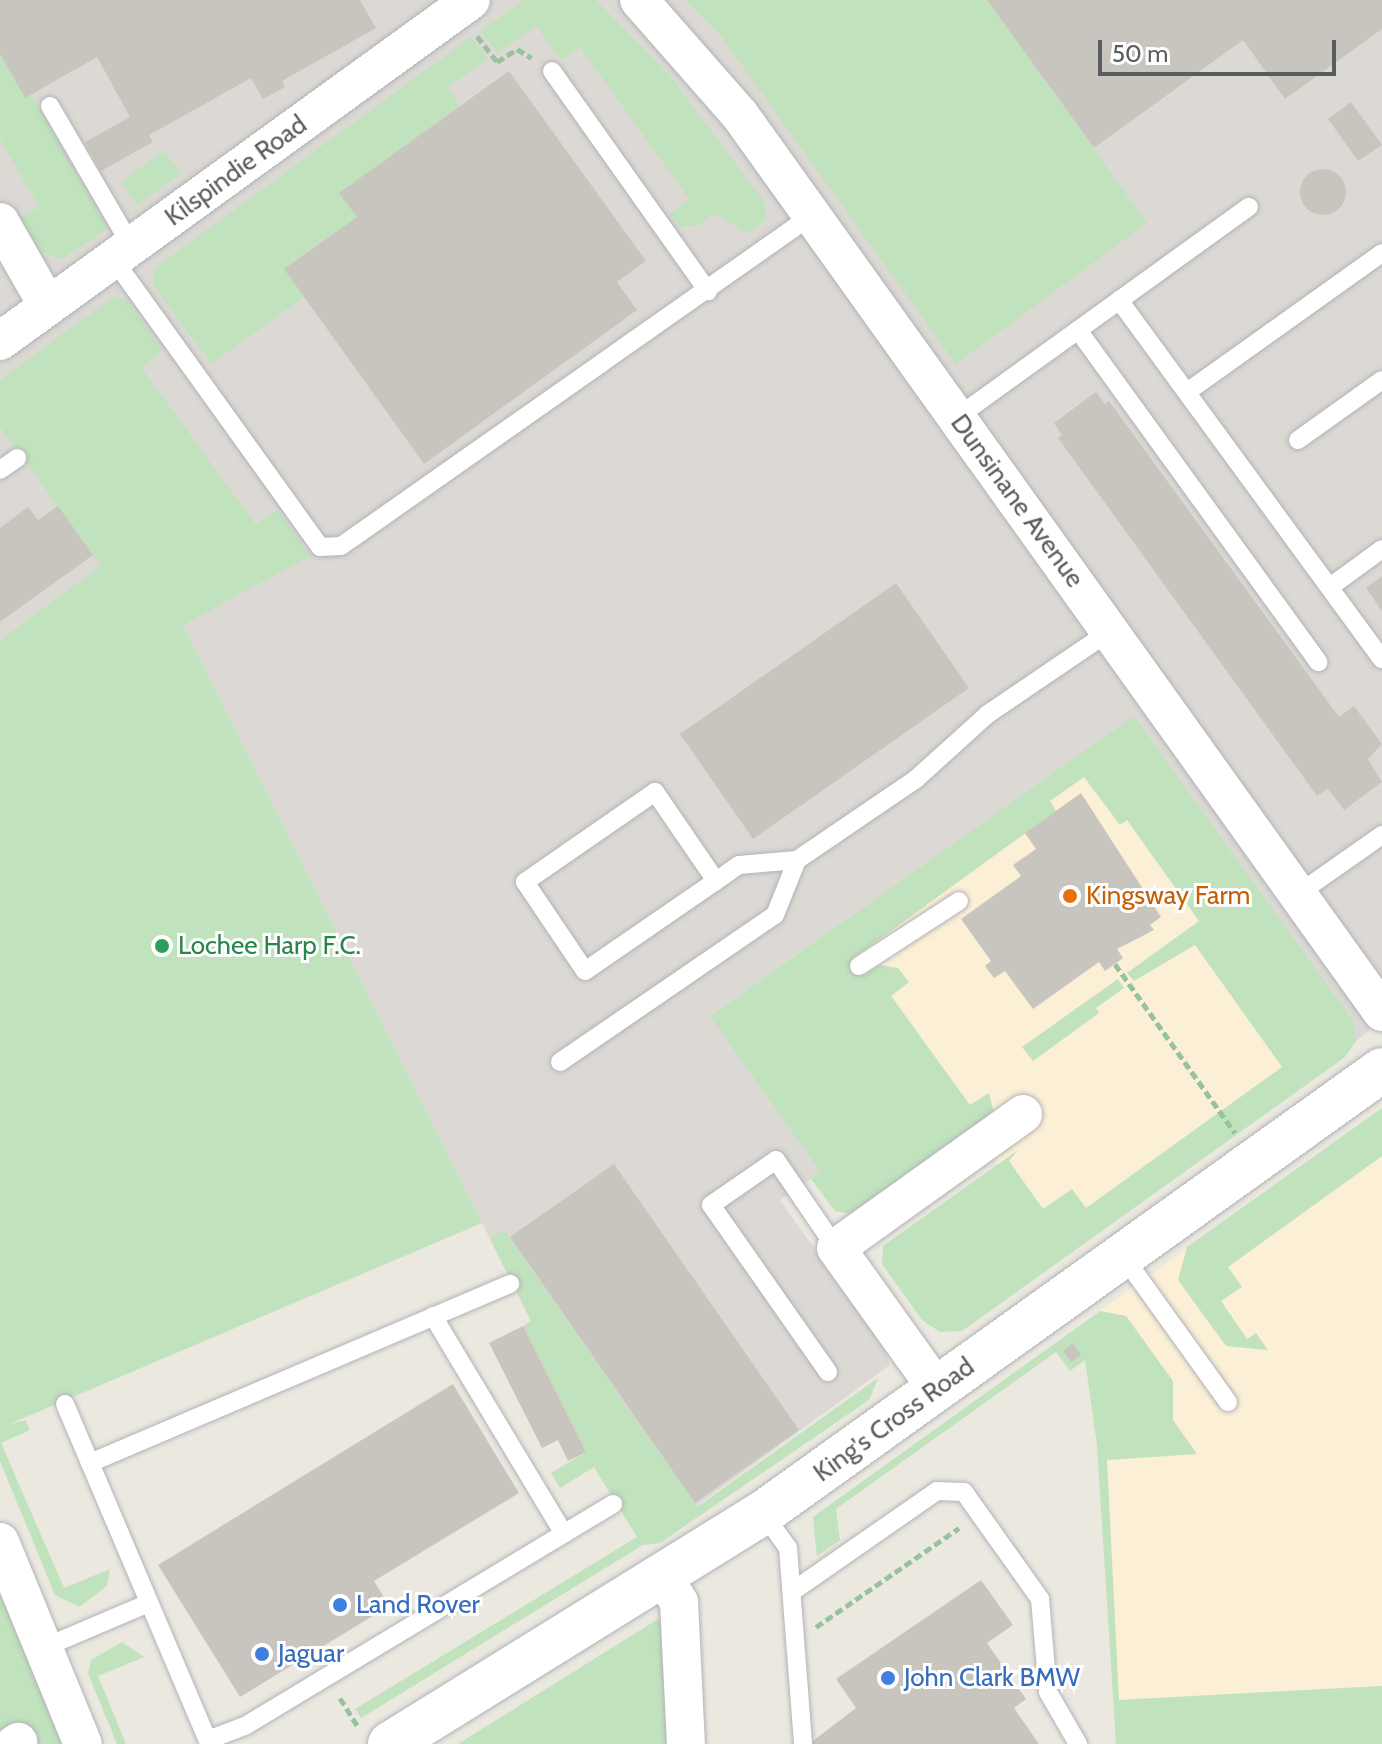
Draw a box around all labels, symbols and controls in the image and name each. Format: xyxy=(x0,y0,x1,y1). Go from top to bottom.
scale bar xyxy=(1102,24,1340,74)
text: 50 m xyxy=(1112,39,1168,68)
street label: Kilspindie Road xyxy=(159,109,313,233)
street label: Dunsinane Avenue xyxy=(944,408,1090,594)
place label: Kingsway Farm xyxy=(1086,880,1250,912)
marker: Kingsway Farm xyxy=(1061,887,1079,905)
place label: Lochee Harp F.C. xyxy=(178,930,361,962)
marker: Lochee Harp F.C. xyxy=(153,937,171,955)
street label: King's Cross Road xyxy=(808,1351,980,1489)
place label: Land Rover xyxy=(356,1589,480,1621)
marker: Land Rover xyxy=(331,1596,349,1614)
place label: Jaguar xyxy=(278,1638,344,1670)
marker: Jaguar xyxy=(253,1645,271,1663)
place label: John Clark BMW xyxy=(904,1662,1080,1694)
marker: John Clark BMW xyxy=(879,1669,897,1687)

